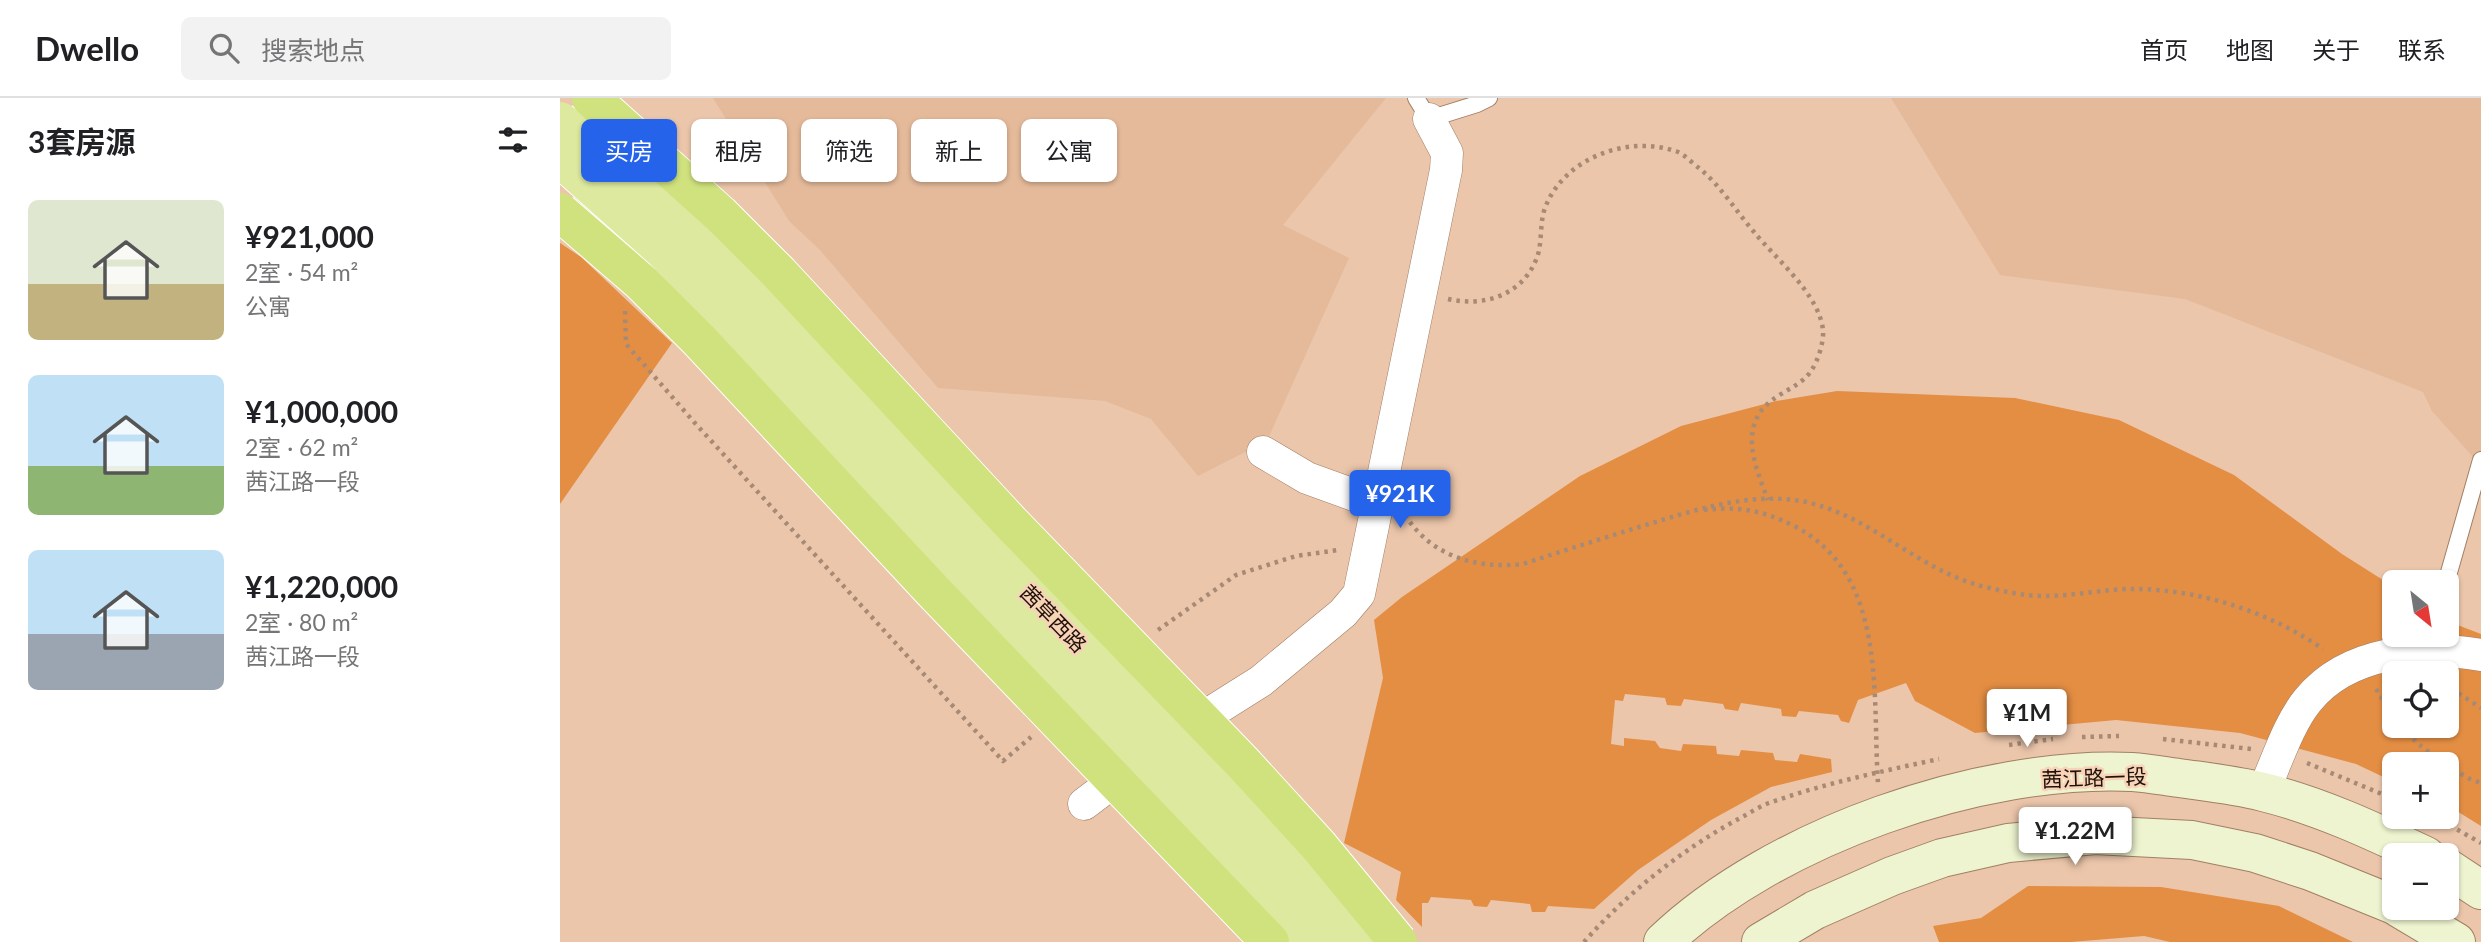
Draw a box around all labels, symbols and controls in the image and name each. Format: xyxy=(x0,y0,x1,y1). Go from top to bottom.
search box xyxy=(181,17,671,80)
text: Dwello xyxy=(35,28,139,68)
icon: search xyxy=(205,29,243,67)
text: 搜索地点 xyxy=(261,34,365,66)
text: 首页 xyxy=(2140,35,2188,64)
text: 地图 xyxy=(2226,35,2274,64)
text: 关于 xyxy=(2312,35,2360,64)
text: 联系 xyxy=(2398,35,2446,64)
chip: 买房 xyxy=(581,119,677,182)
chip: 租房 xyxy=(691,119,787,182)
chip: 筛选 xyxy=(801,119,897,182)
chip: 新上 xyxy=(911,119,1007,182)
chip: 公寓 xyxy=(1021,119,1117,182)
icon: filters xyxy=(494,121,532,159)
text: 3套房源 xyxy=(28,123,135,159)
text: ¥921,000 xyxy=(245,218,374,254)
icon: home xyxy=(84,228,168,312)
text: 2室 · 54 m² xyxy=(245,258,358,286)
text: 公寓 xyxy=(245,292,291,320)
text: ¥1,000,000 xyxy=(245,393,398,429)
icon: home xyxy=(84,403,168,487)
text: 2室 · 62 m² xyxy=(245,433,358,461)
text: 茜江路一段 xyxy=(245,467,360,495)
pin: ¥921K xyxy=(1351,470,1449,530)
text: ¥921K xyxy=(1365,479,1435,507)
text: ¥1,220,000 xyxy=(245,568,398,604)
north arrow xyxy=(2382,570,2459,648)
map controls xyxy=(2382,570,2459,920)
icon: home xyxy=(84,578,168,662)
street label: 茜草西路 xyxy=(1016,579,1092,657)
text: 2室 · 80 m² xyxy=(245,608,358,636)
text: 茜江路一段 xyxy=(245,642,360,670)
button: locate xyxy=(2382,661,2459,738)
pin: ¥1M xyxy=(1993,690,2061,749)
text: ¥1M xyxy=(2003,698,2051,726)
button: + xyxy=(2382,752,2459,829)
street label: 茜江路一段 xyxy=(2041,763,2147,791)
pin: ¥1.22M xyxy=(2018,808,2132,867)
text: ¥1.22M xyxy=(2035,816,2115,844)
button: − xyxy=(2382,843,2459,920)

